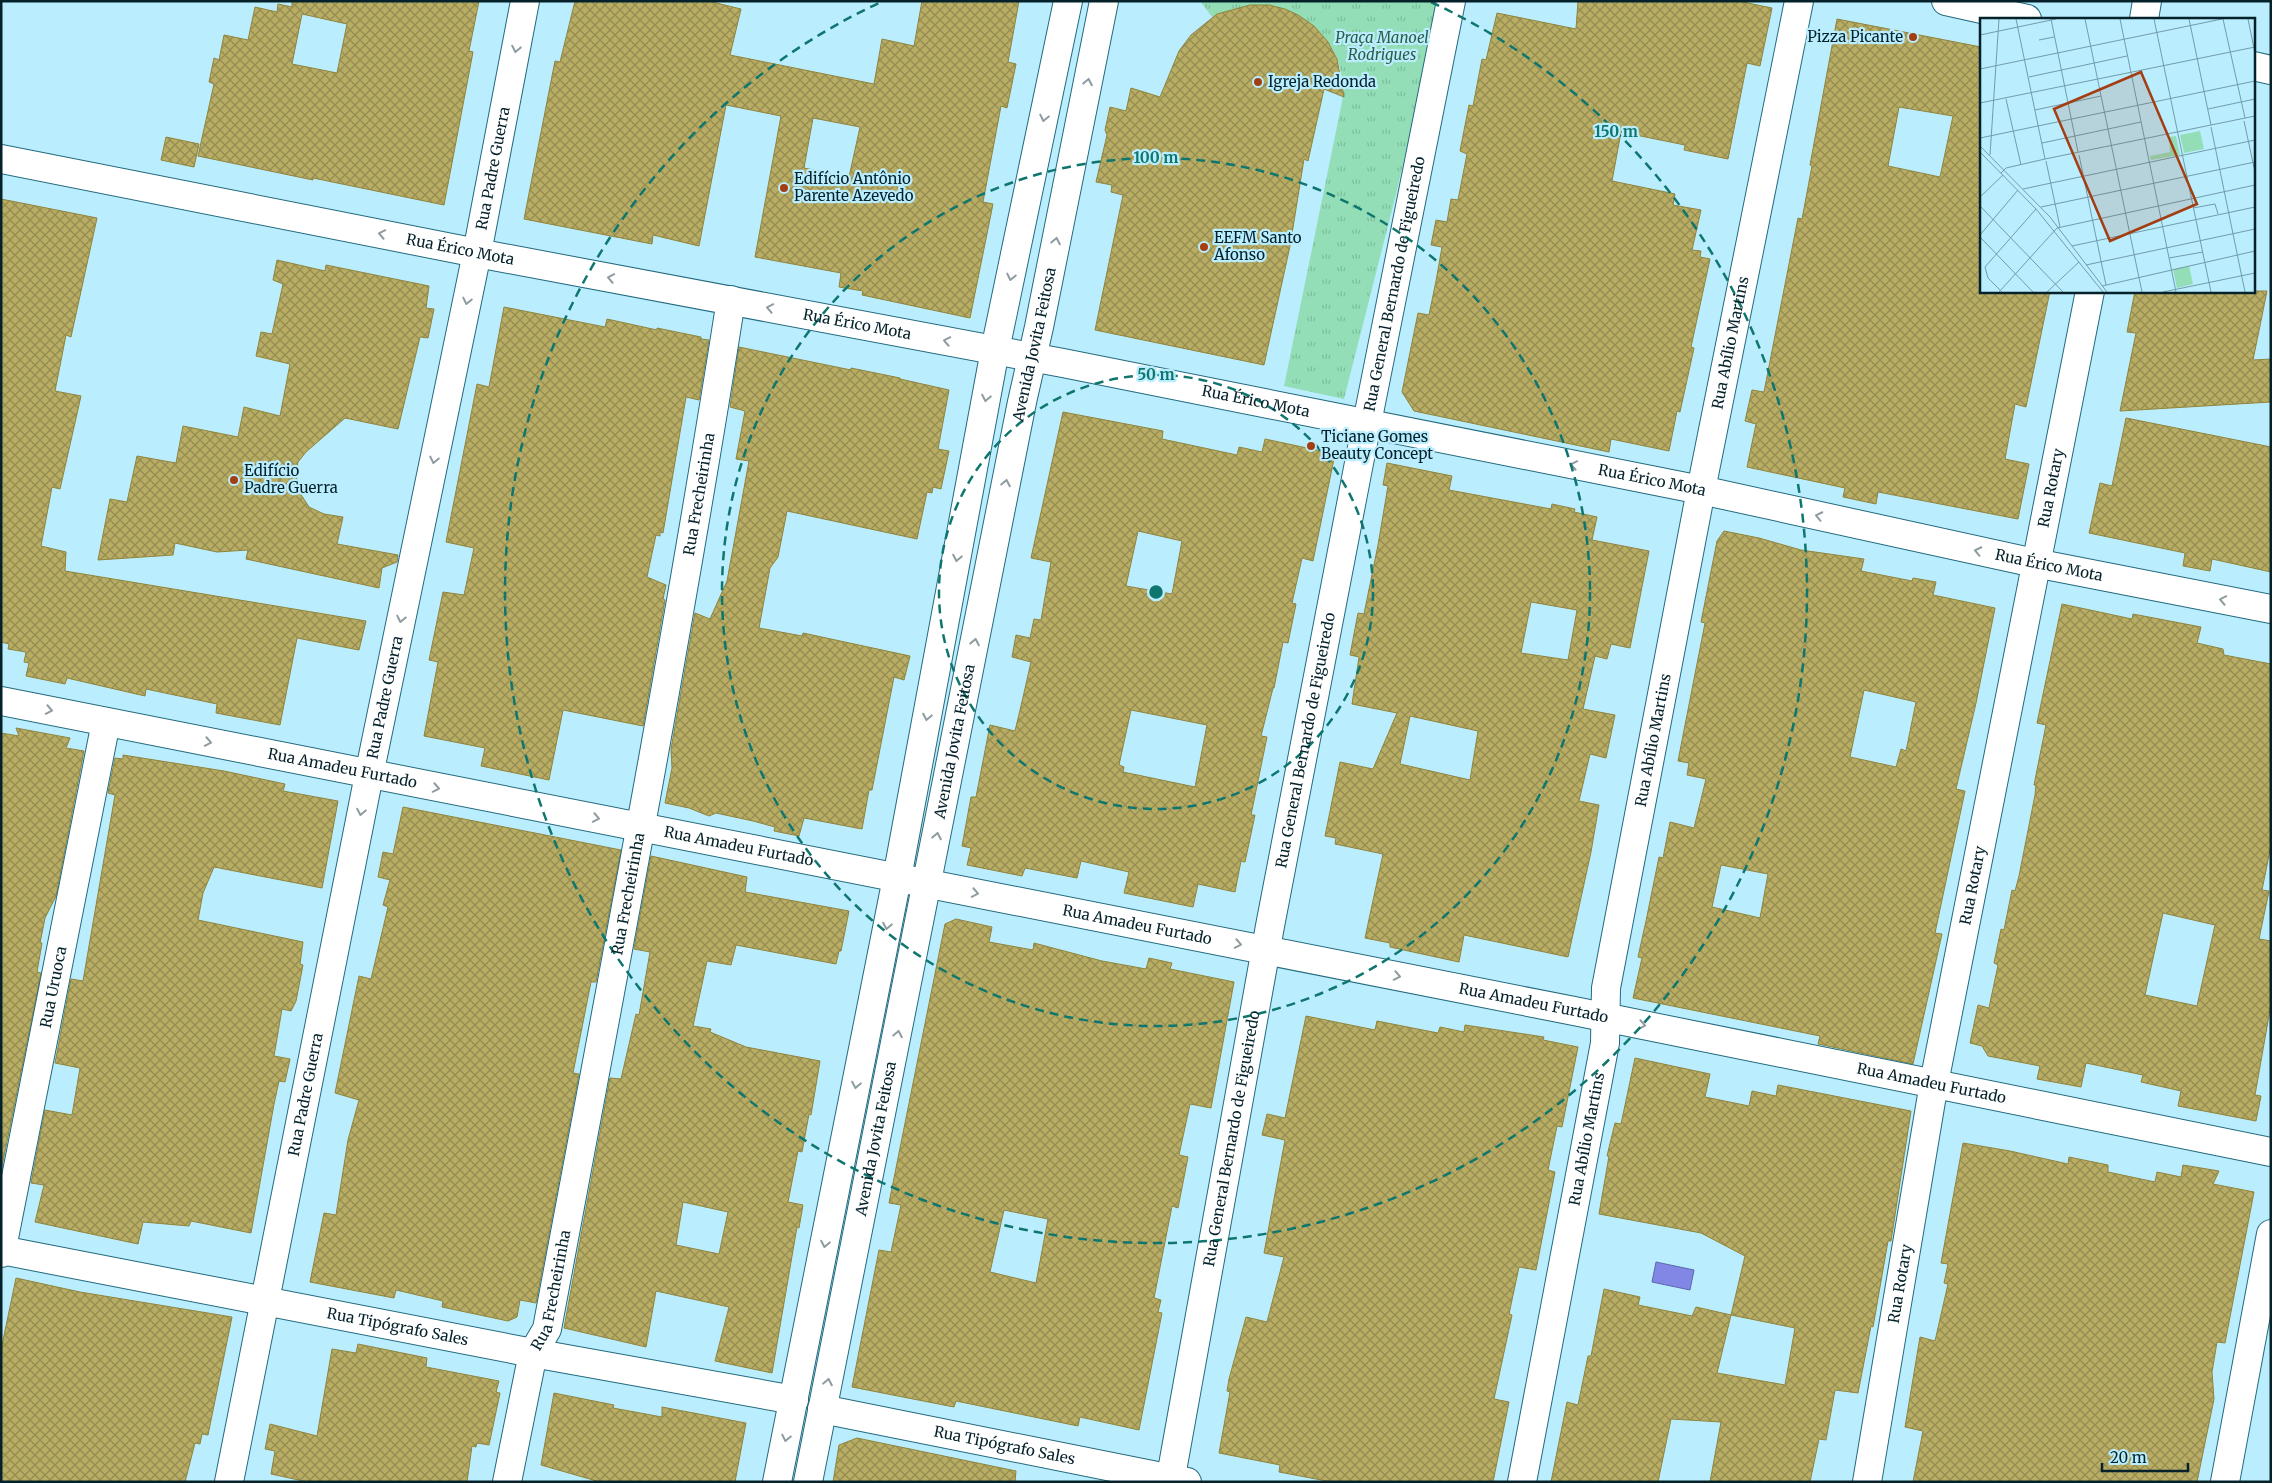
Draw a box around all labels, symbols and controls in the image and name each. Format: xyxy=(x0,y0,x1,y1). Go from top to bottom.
inset map xyxy=(1980,18,2254,292)
place label: Pizza Picante xyxy=(1807,27,1903,46)
park label: Praça Manoel Rodrigues xyxy=(1335,28,1429,64)
marker: Pizza Picante xyxy=(1907,31,1919,43)
one-way arrow xyxy=(511,45,522,54)
place label: Igreja Redonda xyxy=(1268,72,1376,91)
marker: Igreja Redonda xyxy=(1252,76,1264,88)
one-way arrow xyxy=(1082,78,1093,86)
street label: Rua Padre Guerra xyxy=(472,105,514,231)
one-way arrow xyxy=(1039,113,1050,122)
text: 150 m xyxy=(1594,122,1638,141)
text: 100 m xyxy=(1134,148,1178,167)
street label: Rua General Bernardo de Figueiredo xyxy=(1359,154,1429,413)
place label: Edifício Antônio Parente Azevedo xyxy=(794,169,914,205)
marker: Edifício Antônio Parente Azevedo xyxy=(778,182,790,194)
place label: EEFM Santo Afonso xyxy=(1213,228,1302,264)
street label: Rua Érico Mota xyxy=(405,229,516,269)
one-way arrow xyxy=(378,230,387,240)
one-way arrow xyxy=(1050,237,1061,246)
marker: EEFM Santo Afonso xyxy=(1198,241,1210,253)
street label: Avenida Jovita Feitosa xyxy=(1008,266,1060,424)
one-way arrow xyxy=(1006,272,1017,281)
one-way arrow xyxy=(606,273,615,283)
street label: Rua Abílio Martins xyxy=(1707,274,1753,411)
one-way arrow xyxy=(462,296,473,305)
one-way arrow xyxy=(766,303,775,313)
street label: Rua Érico Mota xyxy=(802,304,913,343)
one-way arrow xyxy=(943,336,952,347)
text: 50 m xyxy=(1137,365,1175,384)
street label: Rua Érico Mota xyxy=(1200,381,1312,421)
one-way arrow xyxy=(982,393,992,402)
place label: Ticiane Gomes Beauty Concept xyxy=(1321,427,1433,463)
street label: Rua Frecheirinha xyxy=(679,431,718,557)
marker: Ticiane Gomes Beauty Concept xyxy=(1305,440,1317,452)
street label: Rua Rotary xyxy=(2034,447,2068,529)
one-way arrow xyxy=(429,455,440,464)
one-way arrow xyxy=(1570,460,1579,471)
street label: Rua Érico Mota xyxy=(1596,460,1708,500)
place label: Edifício Padre Guerra xyxy=(244,461,338,497)
marker: Edifício Padre Guerra xyxy=(228,474,240,486)
one-way arrow xyxy=(1000,478,1011,487)
one-way arrow xyxy=(1815,511,1823,522)
street label: Rua Érico Mota xyxy=(1993,545,2105,585)
one-way arrow xyxy=(1973,546,1982,557)
one-way arrow xyxy=(952,553,962,562)
centre of rings xyxy=(1147,583,1165,601)
one-way arrow xyxy=(2218,595,2227,605)
street label: Rua General Bernardo de Figueiredo xyxy=(1271,611,1339,870)
one-way arrow xyxy=(396,615,407,623)
street label: Rua Padre Guerra xyxy=(363,634,407,760)
one-way arrow xyxy=(969,638,980,647)
street label: Avenida Jovita Feitosa xyxy=(929,662,979,821)
street label: Rua Abílio Martins xyxy=(1631,672,1675,808)
one-way arrow xyxy=(45,705,54,715)
one-way arrow xyxy=(922,713,932,722)
one-way arrow xyxy=(204,737,213,747)
street label: Rua Amadeu Furtado xyxy=(266,744,419,792)
one-way arrow xyxy=(432,782,441,792)
one-way arrow xyxy=(357,808,367,817)
one-way arrow xyxy=(592,812,601,822)
street label: Rua Amadeu Furtado xyxy=(663,822,815,870)
street label: Rua Frecheirinha xyxy=(607,831,648,957)
one-way arrow xyxy=(932,832,942,840)
street label: Rua Rotary xyxy=(1955,844,1990,926)
one-way arrow xyxy=(971,888,979,898)
street label: Rua Amadeu Furtado xyxy=(1061,900,1214,948)
one-way arrow xyxy=(883,921,893,930)
one-way arrow xyxy=(1233,939,1242,949)
street label: Rua Uruoca xyxy=(36,945,70,1030)
one-way arrow xyxy=(1393,970,1401,981)
street label: Rua Amadeu Furtado xyxy=(1457,979,1610,1027)
street label: Rua General Bernardo de Figueiredo xyxy=(1199,1009,1264,1268)
one-way arrow xyxy=(1638,1019,1647,1030)
one-way arrow xyxy=(892,1030,902,1039)
street label: Rua Padre Guerra xyxy=(284,1031,327,1158)
street label: Rua Amadeu Furtado xyxy=(1855,1058,2008,1107)
street label: Avenida Jovita Feitosa xyxy=(851,1060,900,1218)
street label: Rua Abílio Martins xyxy=(1564,1071,1608,1207)
one-way arrow xyxy=(851,1081,862,1089)
street label: Rua Frecheirinha xyxy=(527,1228,574,1354)
one-way arrow xyxy=(820,1240,830,1249)
street label: Rua Rotary xyxy=(1884,1242,1916,1325)
street label: Rua Tipógrafo Sales xyxy=(325,1303,470,1349)
one-way arrow xyxy=(822,1378,833,1387)
street label: Rua Tipógrafo Sales xyxy=(932,1422,1077,1468)
one-way arrow xyxy=(781,1434,792,1442)
scale bar xyxy=(2102,1440,2188,1472)
text: 20 m xyxy=(2110,1448,2147,1467)

